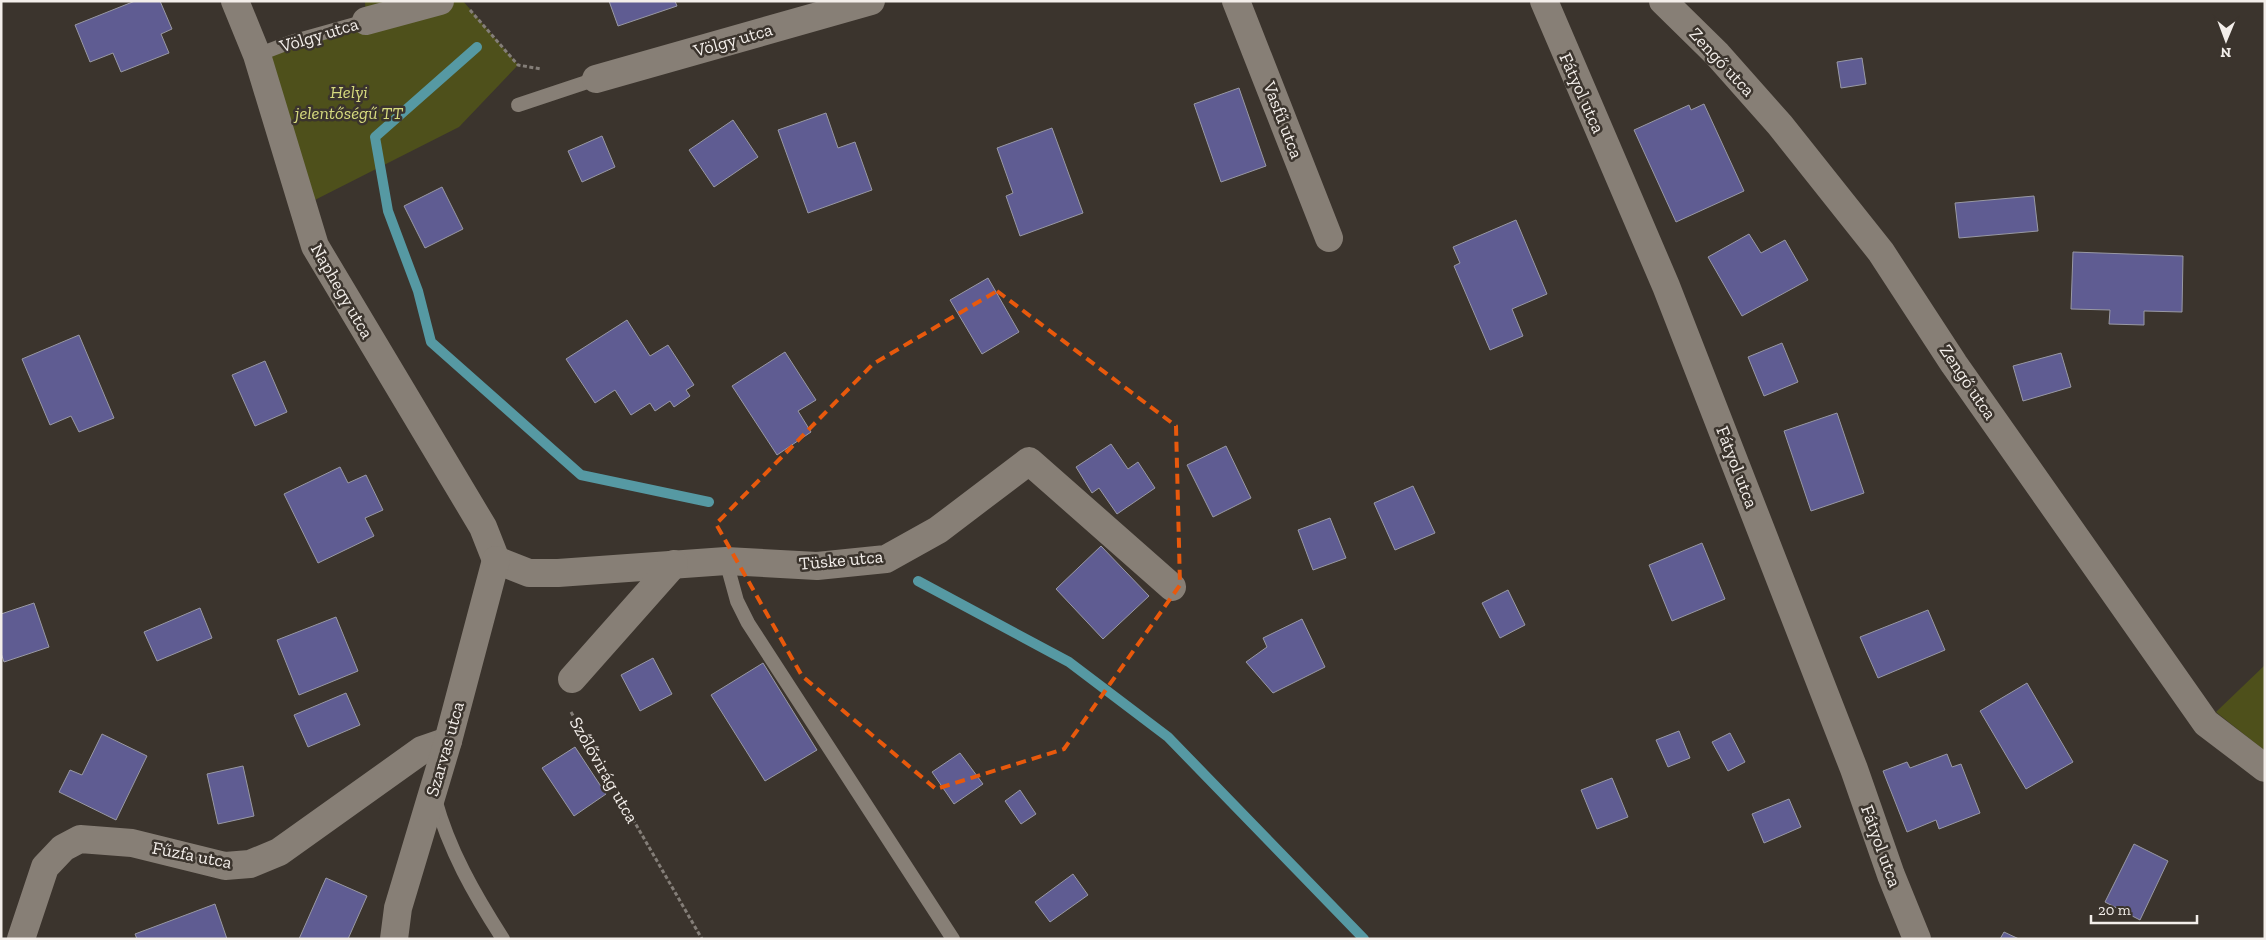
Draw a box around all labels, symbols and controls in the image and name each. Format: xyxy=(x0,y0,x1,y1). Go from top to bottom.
street label: Völgy utca xyxy=(276,13,361,58)
north arrow xyxy=(2201,15,2251,65)
street label: Völgy utca xyxy=(690,18,775,62)
street label: Zengő utca xyxy=(1685,23,1760,101)
text: N xyxy=(2220,44,2231,61)
street label: Fátyol utca xyxy=(1554,49,1610,137)
street label: Vasfű utca xyxy=(1258,77,1308,162)
park label: Helyi jelentőségű TT xyxy=(293,81,403,124)
street label: Naphegy utca xyxy=(306,239,378,343)
street label: Zengő utca xyxy=(1935,340,2001,424)
street label: Fátyol utca xyxy=(1711,423,1763,511)
street label: Tüske utca xyxy=(798,545,884,575)
street label: Szarvas utca xyxy=(421,699,469,799)
street label: Szőlővirág utca xyxy=(565,713,643,827)
street label: Fátyol utca xyxy=(1856,802,1906,890)
street label: Fűzfa utca xyxy=(150,836,234,874)
scale bar xyxy=(2091,892,2197,924)
text: 20 m xyxy=(2098,901,2131,919)

